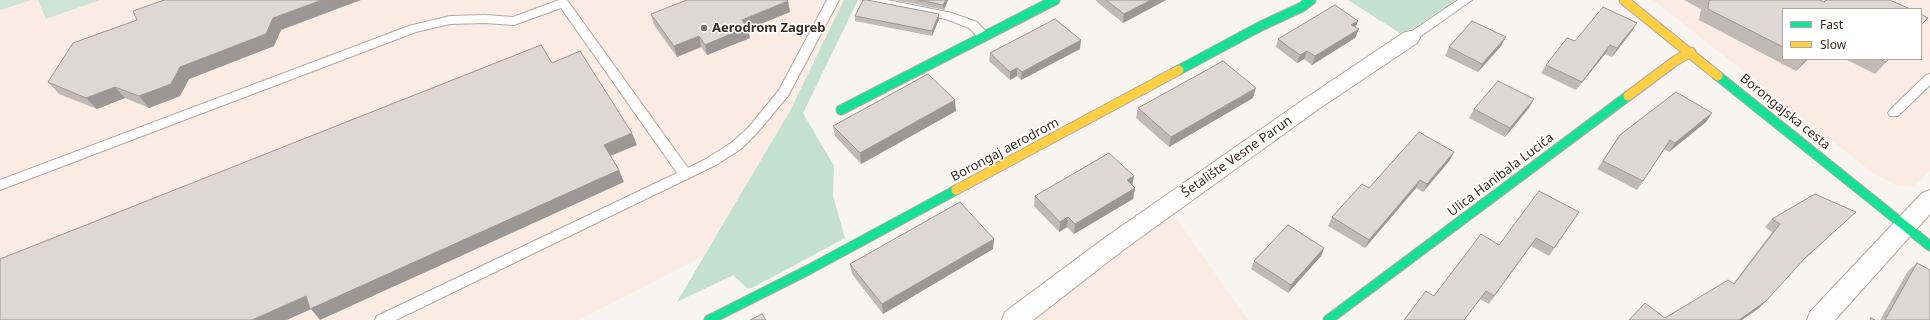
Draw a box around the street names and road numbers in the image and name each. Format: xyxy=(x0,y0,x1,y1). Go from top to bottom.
street label: Borongajska cesta xyxy=(1737,71,1833,153)
street label: Šetalište Vesne Parun xyxy=(1179,113,1295,201)
street label: Borongaj aerodrom xyxy=(948,115,1062,185)
street label: Ulica Hanibala Lucića xyxy=(1445,130,1557,220)

